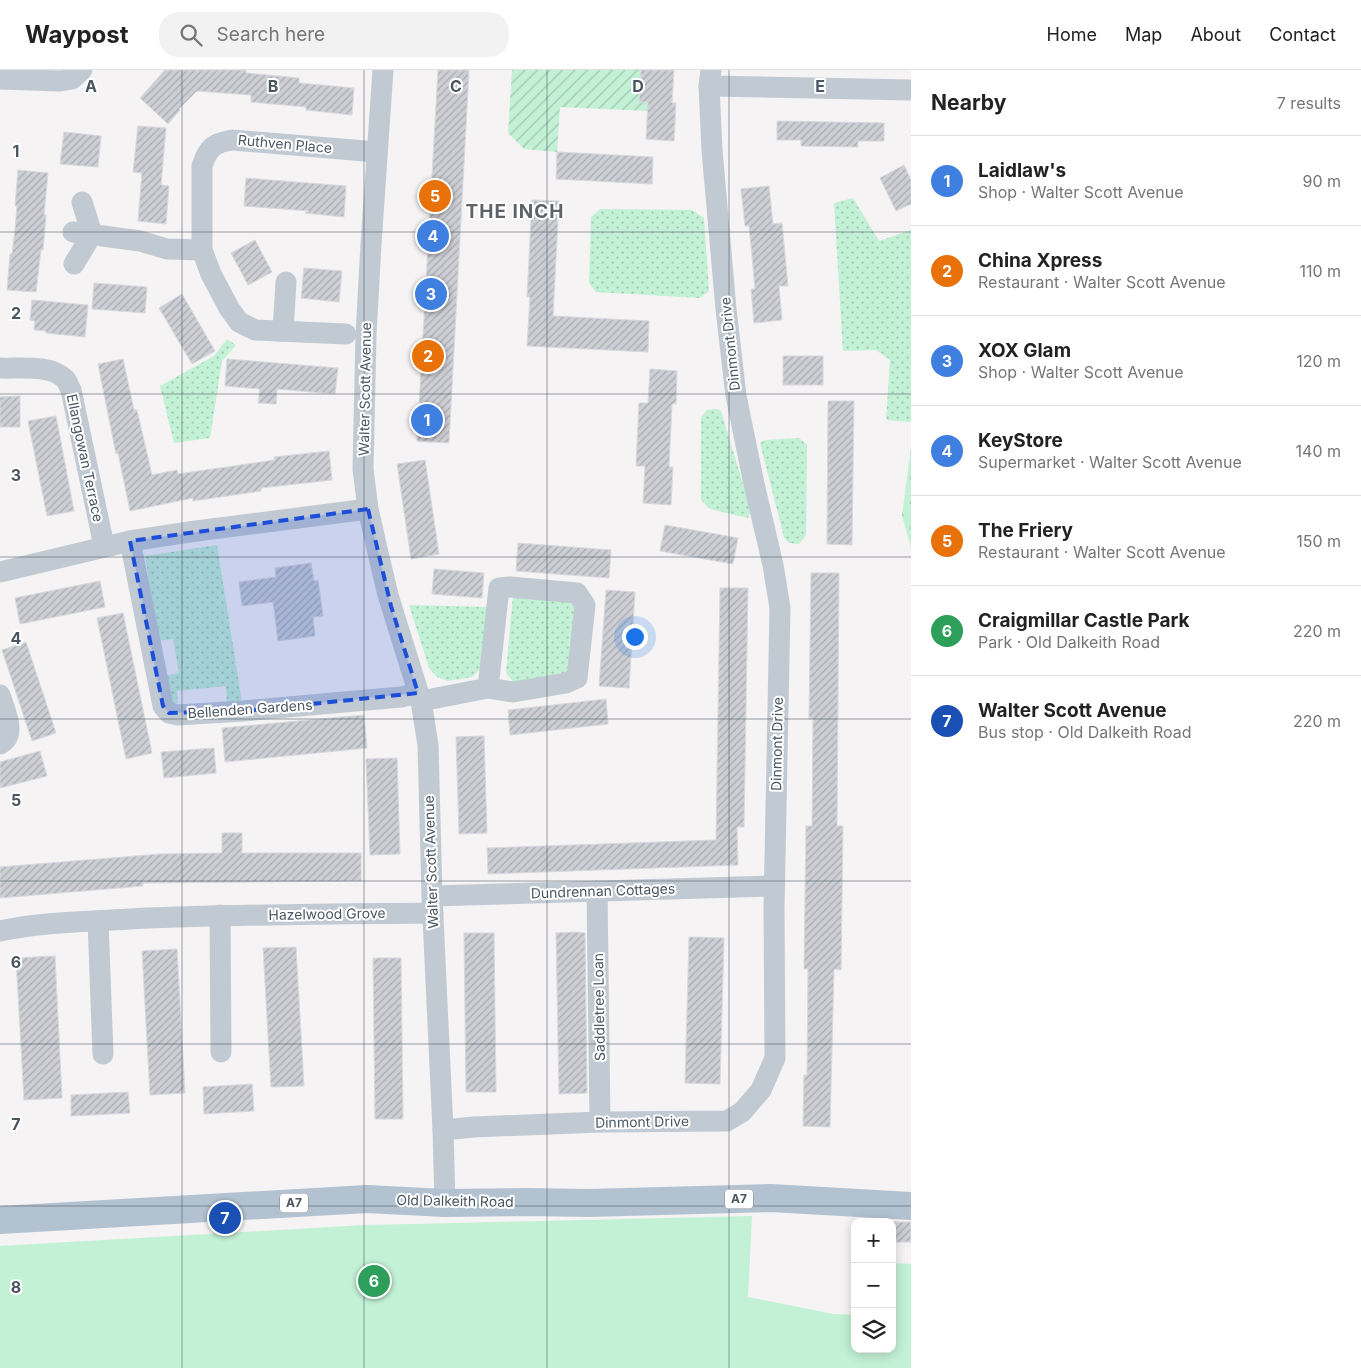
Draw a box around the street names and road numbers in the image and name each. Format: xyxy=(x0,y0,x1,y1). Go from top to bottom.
street label: Ruthven Place xyxy=(237,131,333,156)
street label: Dinmont Drive xyxy=(716,296,743,392)
street label: Walter Scott Avenue xyxy=(355,322,374,456)
street label: Ellangowan Terrace xyxy=(64,392,107,523)
street label: Bellenden Gardens xyxy=(187,696,313,721)
street label: Dinmont Drive xyxy=(767,697,786,791)
street label: Walter Scott Avenue xyxy=(420,795,441,929)
street label: Dundrennan Cottages xyxy=(530,879,676,902)
street label: Hazelwood Grove xyxy=(268,904,386,923)
street label: Saddletree Loan xyxy=(589,953,608,1061)
street label: Dinmont Drive xyxy=(595,1112,689,1131)
road number: A7 xyxy=(725,1190,753,1208)
street label: Old Dalkeith Road xyxy=(396,1191,514,1210)
road number: A7 xyxy=(280,1194,308,1212)

